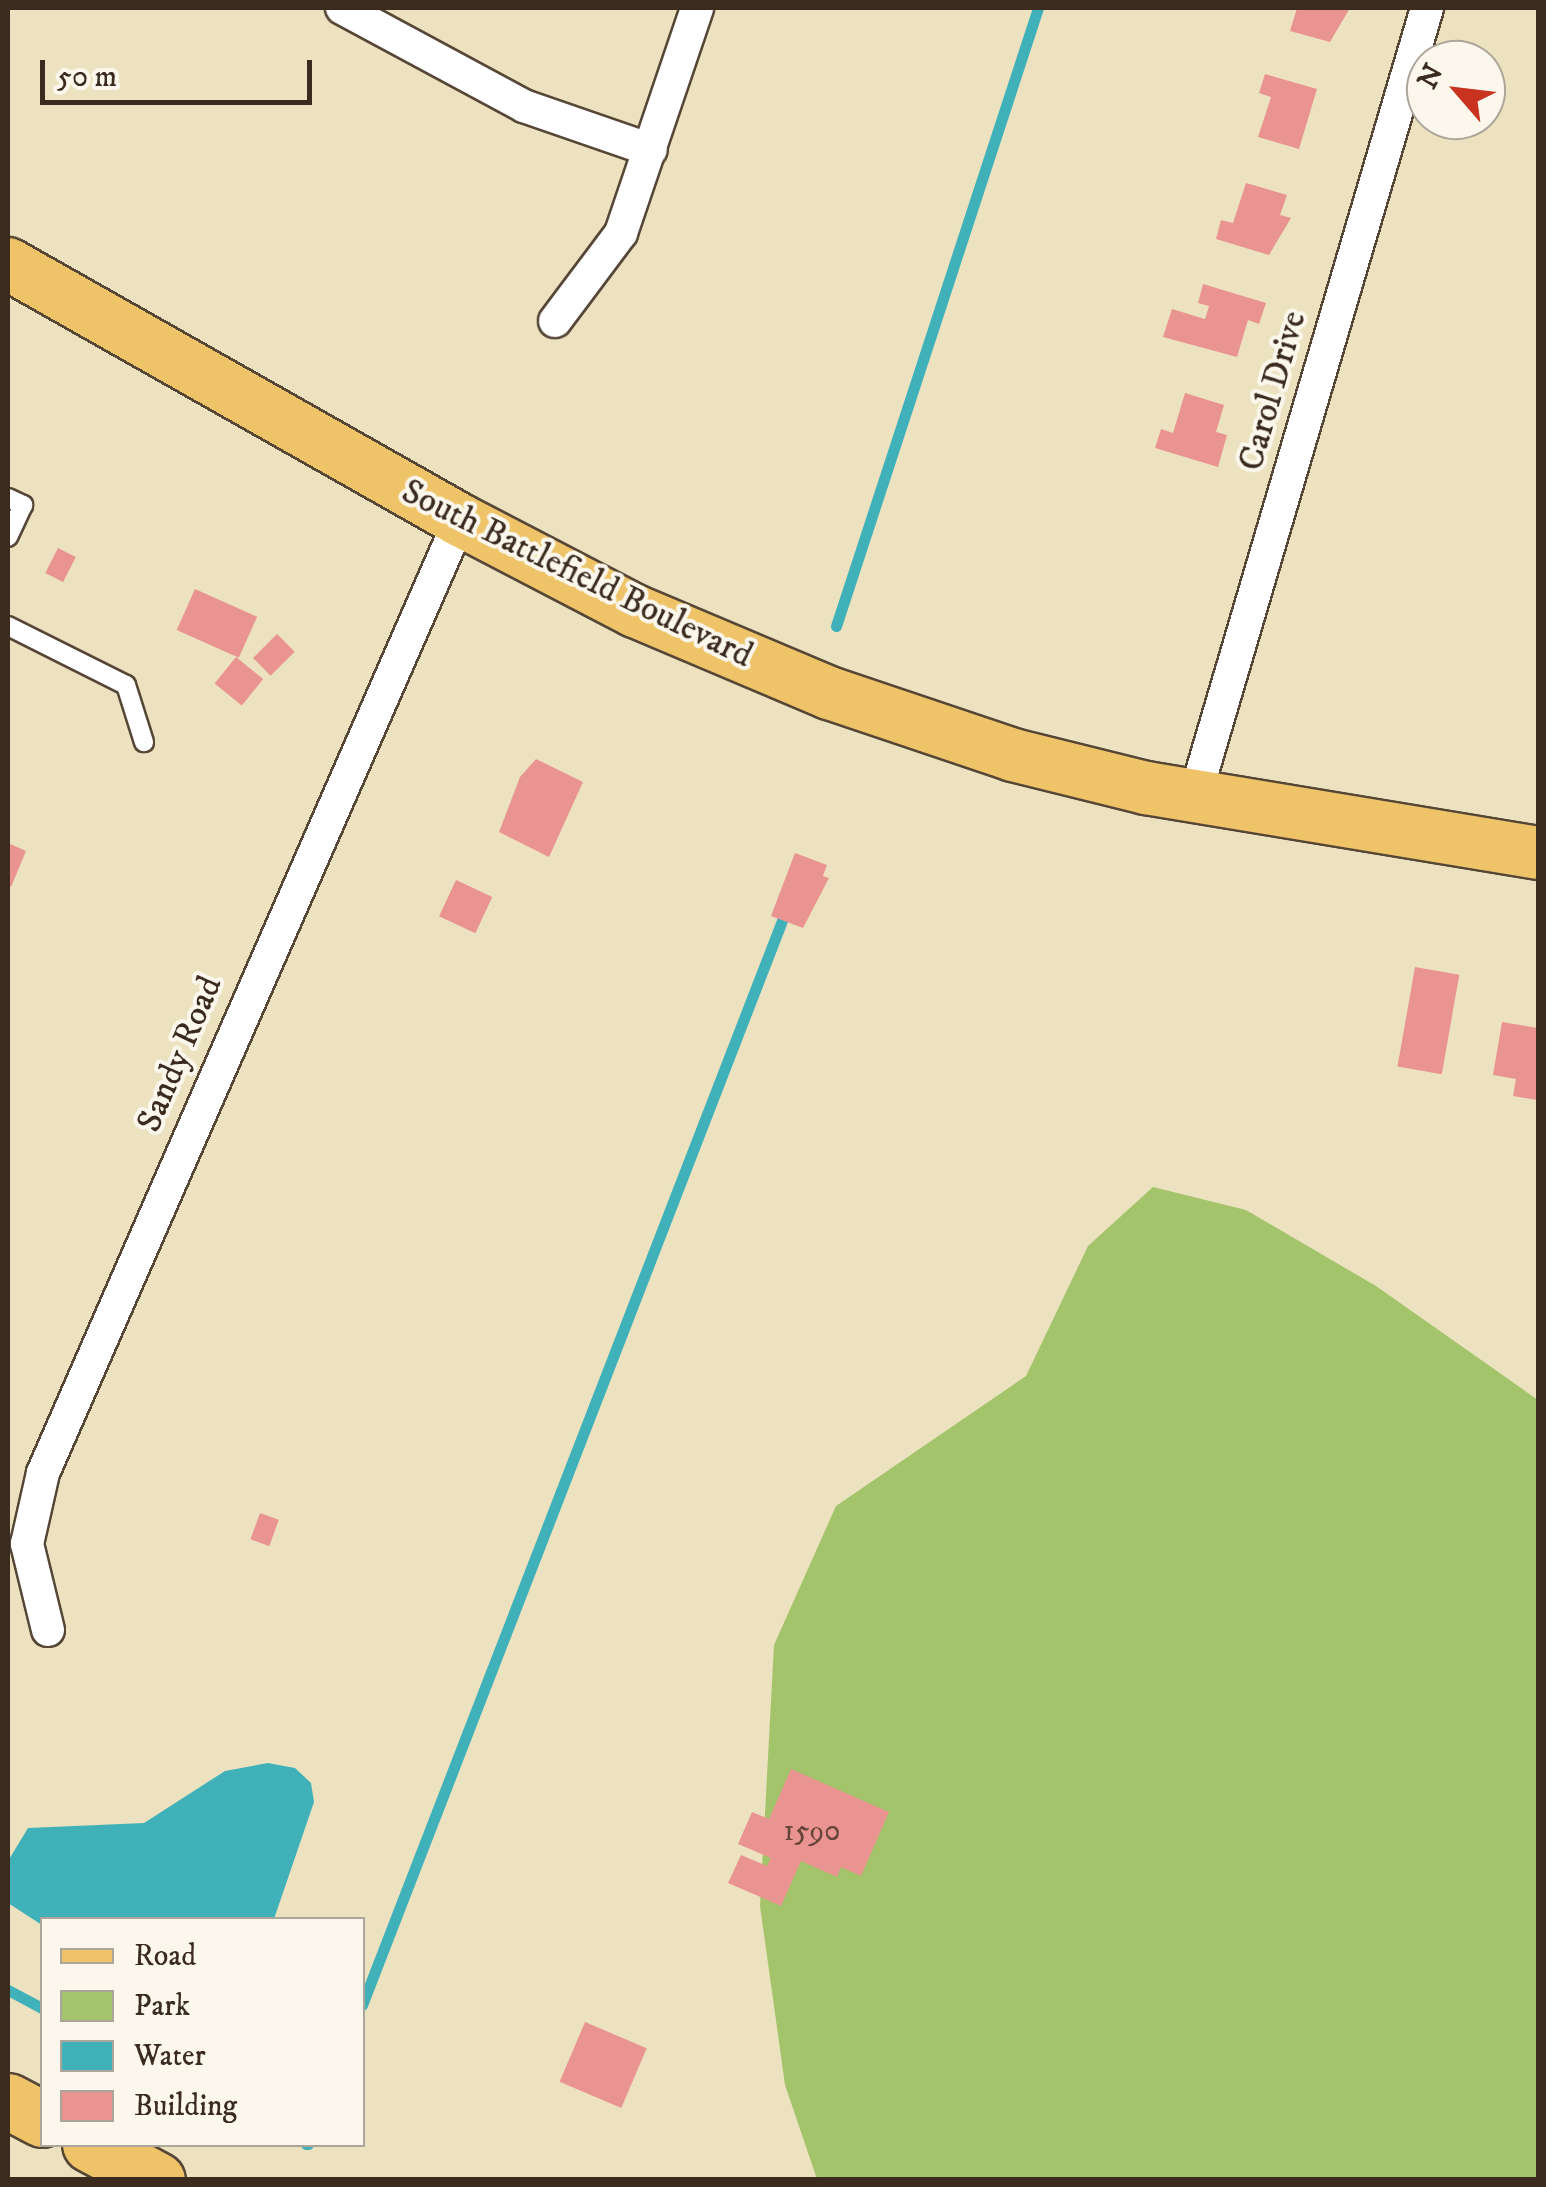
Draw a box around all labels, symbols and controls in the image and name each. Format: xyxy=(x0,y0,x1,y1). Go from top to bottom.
scale bar xyxy=(45,40,318,102)
north arrow xyxy=(1406,40,1506,140)
text: N xyxy=(1410,58,1452,95)
text: 50 m xyxy=(57,59,117,96)
street label: Carol Drive xyxy=(1230,306,1316,476)
street label: South Battlefield Boulevard xyxy=(395,471,759,677)
street label: Sandy Road xyxy=(128,970,232,1138)
house number: 1590 xyxy=(784,1814,840,1850)
legend xyxy=(40,1917,365,2147)
text: Road xyxy=(134,1938,196,1975)
text: Park xyxy=(134,1988,190,2025)
text: Water xyxy=(134,2038,206,2075)
text: Building xyxy=(134,2088,237,2125)

